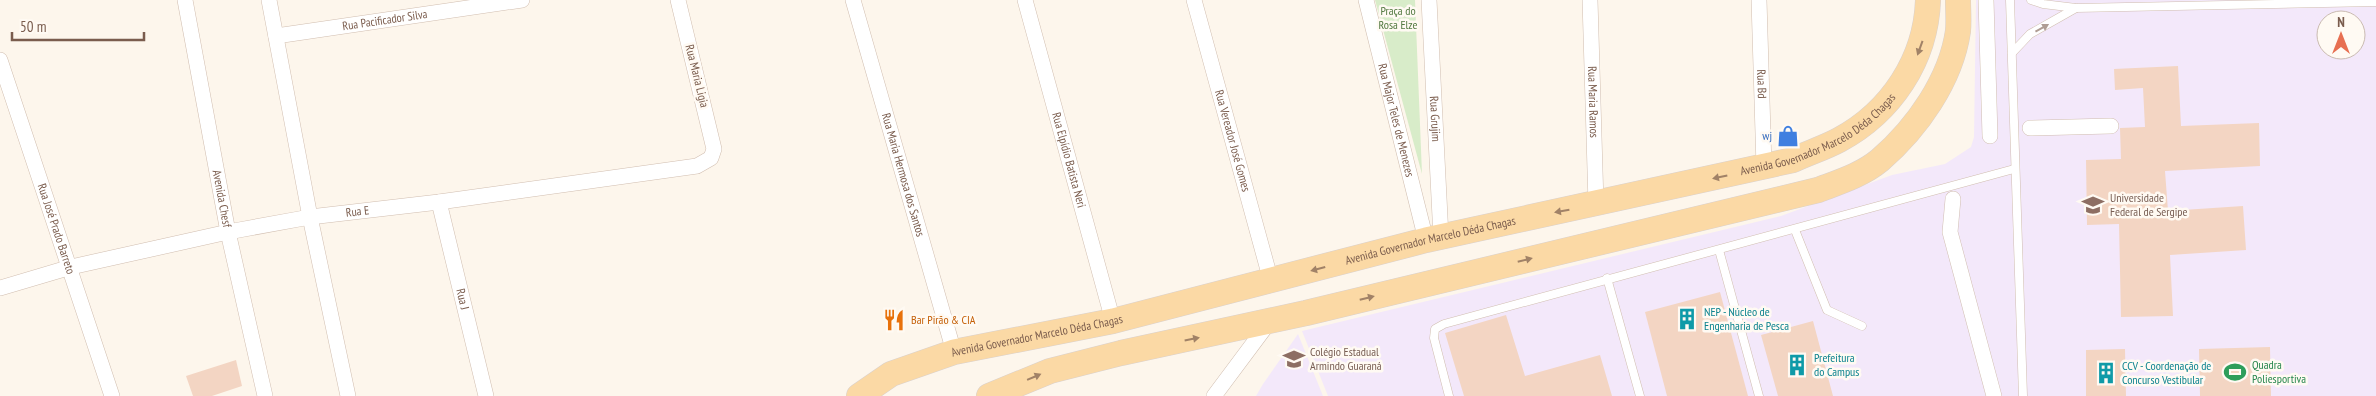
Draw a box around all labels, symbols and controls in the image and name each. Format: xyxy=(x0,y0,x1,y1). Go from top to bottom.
park label: Praça do Rosa Elze xyxy=(1379,3,1418,32)
street label: Rua Pacificador Silva xyxy=(341,6,428,33)
scale bar xyxy=(12,10,145,42)
north arrow xyxy=(2316,10,2366,60)
text: N xyxy=(2337,13,2345,31)
text: 50 m xyxy=(20,17,46,36)
one-way arrow xyxy=(2035,23,2048,32)
one-way arrow xyxy=(1916,41,1924,56)
street label: Rua Maria Ligia xyxy=(682,43,713,109)
street label: Rua Major Teles de Menezes xyxy=(1375,62,1418,178)
street label: Rua Maria Ramos xyxy=(1585,66,1602,138)
street label: Rua Bd xyxy=(1754,69,1770,99)
street label: Rua Vereador José Gomes xyxy=(1212,88,1254,193)
street label: Avenida Governador Marcelo Déda Chagas xyxy=(1739,90,1898,178)
street label: Rua Grujim xyxy=(1427,96,1444,142)
street label: Rua Maria Hermosa dos Santos xyxy=(879,111,929,238)
street label: Rua Elpídio Batista Neri xyxy=(1049,111,1090,209)
shop icon: wj xyxy=(1775,123,1801,149)
place label: wj xyxy=(1762,128,1772,143)
street label: Avenida Chesf xyxy=(210,168,235,229)
one-way arrow xyxy=(1713,173,1728,181)
street label: Rua José Prado Barreto xyxy=(35,181,79,276)
place label: Universidade Federal de Sergipe xyxy=(2110,190,2188,219)
school or university icon: Universidade Federal de Sergipe xyxy=(2080,192,2106,218)
street label: Rua E xyxy=(345,202,370,220)
one-way arrow xyxy=(1553,207,1569,215)
street label: Avenida Governador Marcelo Déda Chagas xyxy=(1344,213,1517,268)
one-way arrow xyxy=(1518,256,1533,264)
one-way arrow xyxy=(1311,265,1326,273)
street label: Rua J xyxy=(453,287,473,311)
one-way arrow xyxy=(1360,294,1375,302)
place label: NEP - Núcleo de Engenharia de Pesca xyxy=(1704,304,1789,333)
building icon: NEP - Núcleo de Engenharia de Pesca xyxy=(1674,306,1700,332)
restaurant icon: Bar Pirão & CIA xyxy=(881,307,907,333)
street label: Avenida Governador Marcelo Déda Chagas xyxy=(949,311,1124,360)
place label: Bar Pirão & CIA xyxy=(911,312,976,327)
one-way arrow xyxy=(1184,334,1200,342)
place label: Colégio Estadual Armindo Guaraná xyxy=(1310,344,1382,373)
school or university icon: Colégio Estadual Armindo Guaraná xyxy=(1281,346,1307,372)
place label: Prefeitura do Campus xyxy=(1814,350,1859,379)
building icon: Prefeitura do Campus xyxy=(1784,352,1810,378)
place label: Quadra Poliesportiva xyxy=(2252,357,2306,386)
place label: CCV - Coordenação de Concurso Vestibular xyxy=(2122,358,2211,387)
sports icon: Quadra Poliesportiva xyxy=(2222,359,2248,385)
building icon: CCV - Coordenação de Concurso Vestibular xyxy=(2093,360,2119,386)
one-way arrow xyxy=(1027,373,1042,381)

